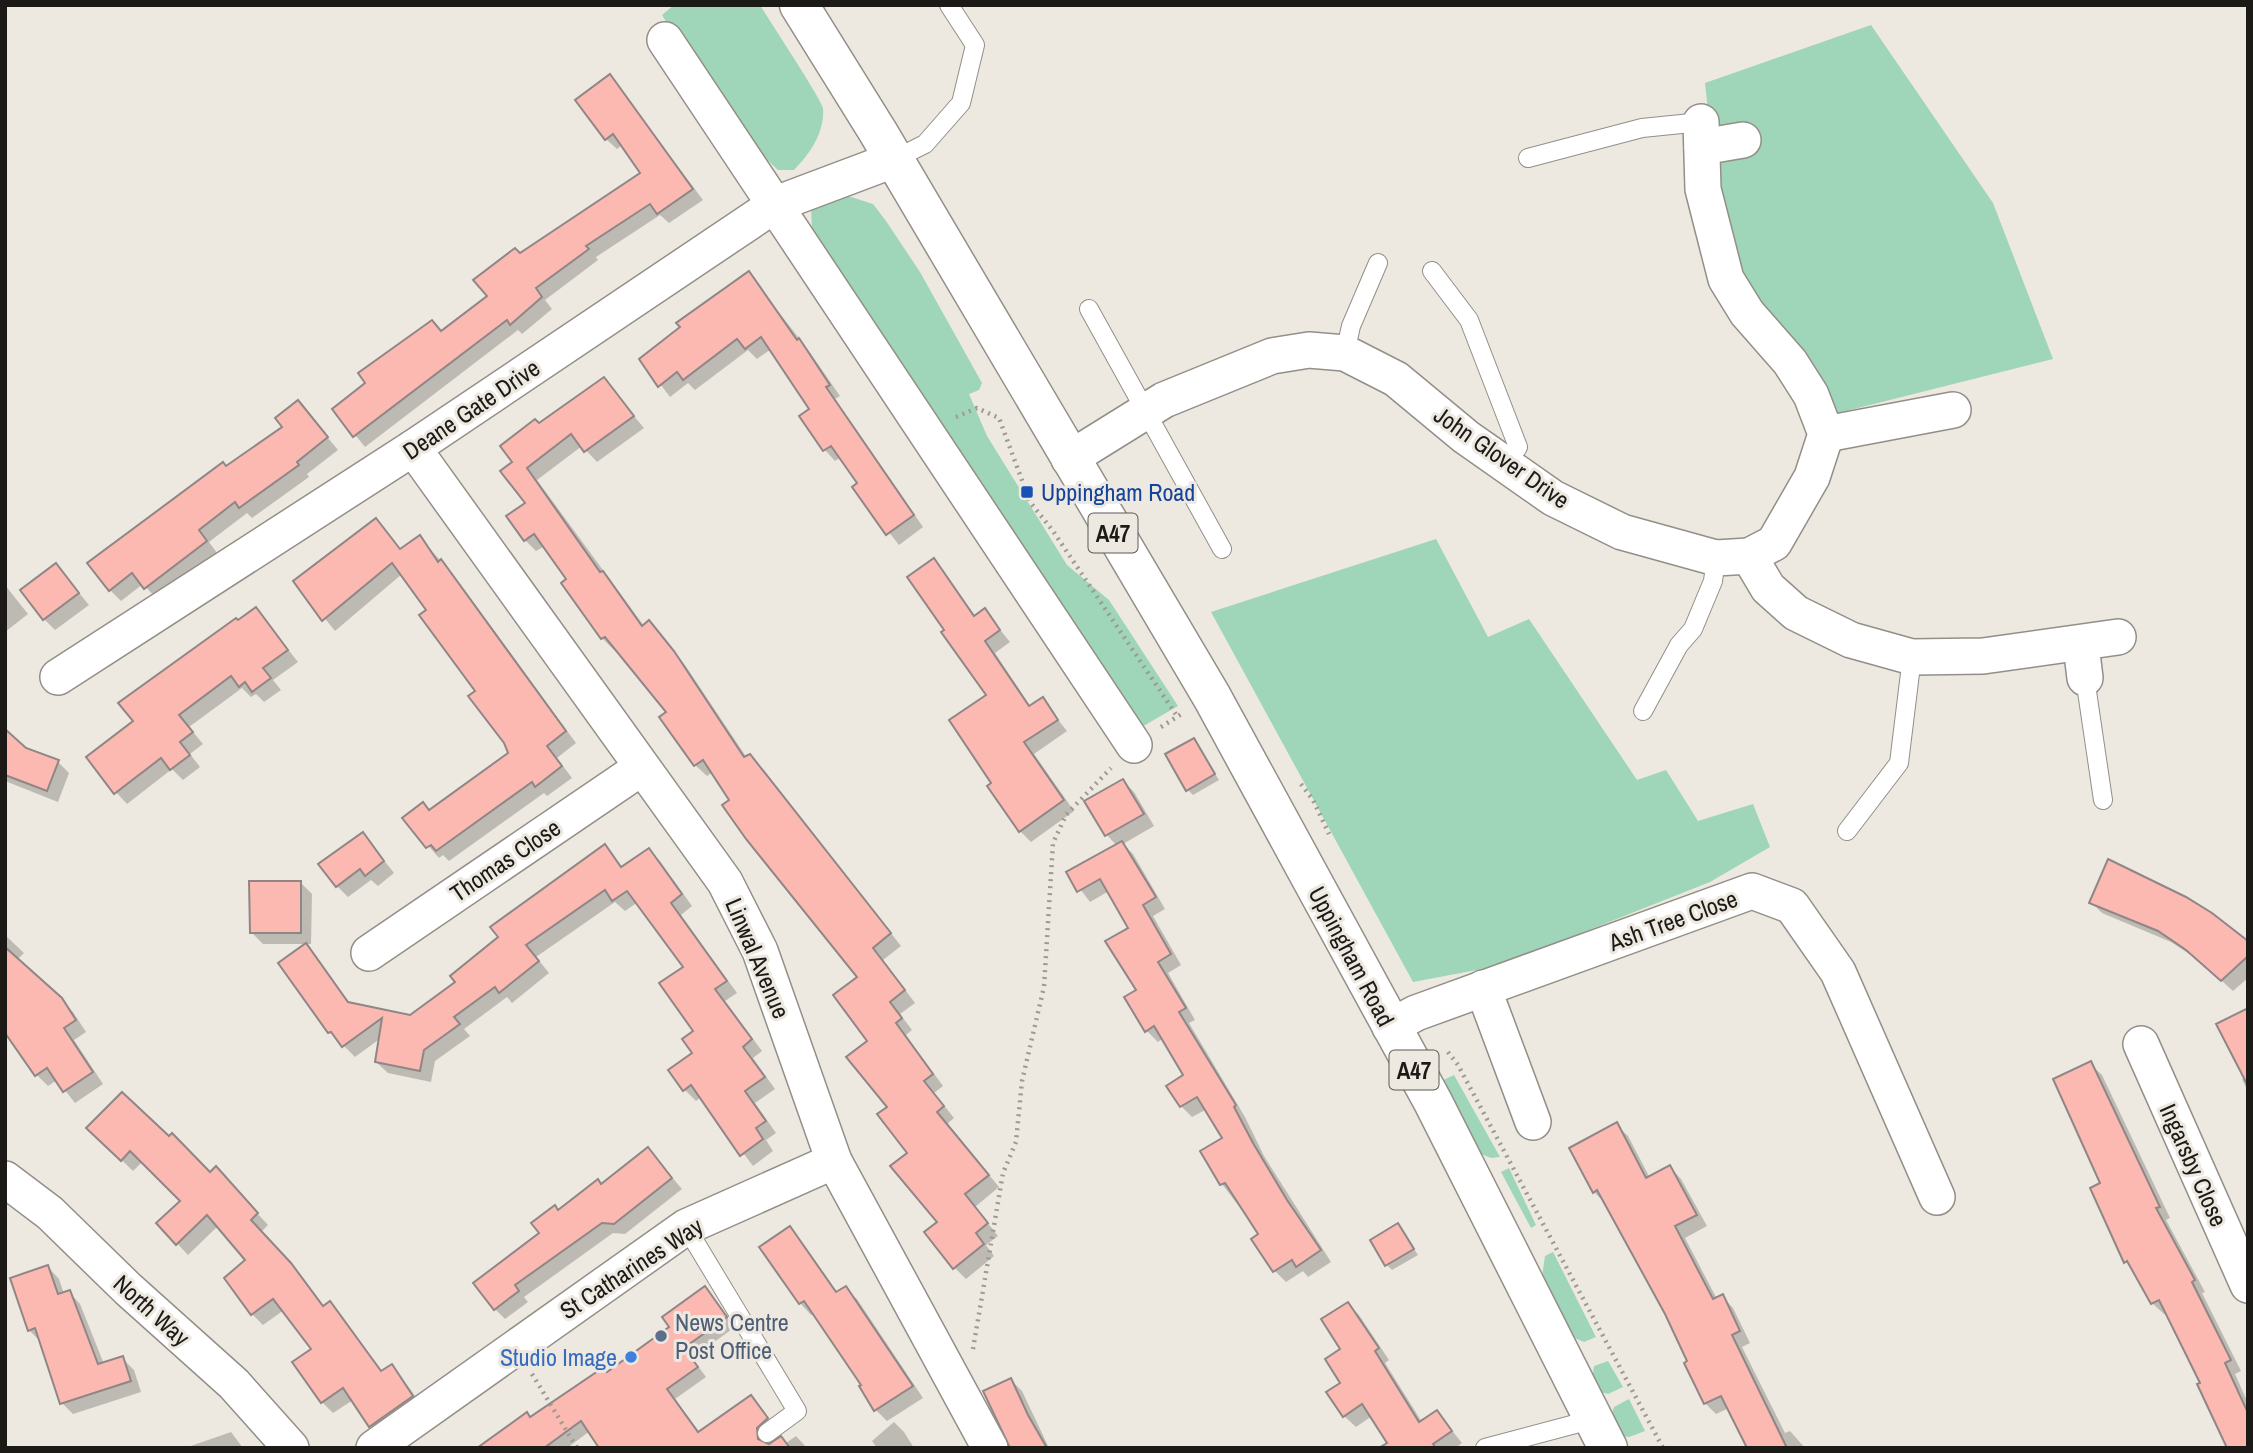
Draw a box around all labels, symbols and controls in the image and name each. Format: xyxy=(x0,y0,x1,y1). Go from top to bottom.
street label: Deane Gate Drive xyxy=(396,351,546,467)
street label: John Glover Drive xyxy=(1428,398,1576,516)
place label: Uppingham Road xyxy=(1041,476,1195,508)
marker: Uppingham Road xyxy=(1019,484,1035,500)
road number: A47 xyxy=(1088,513,1138,552)
street label: Thomas Close xyxy=(443,811,567,909)
street label: Uppingham Road xyxy=(1302,880,1402,1032)
street label: Ash Tree Close xyxy=(1603,882,1742,958)
street label: Linwal Avenue xyxy=(718,893,798,1023)
road number: A47 xyxy=(1390,1050,1438,1090)
street label: Ingarsby Close xyxy=(2153,1099,2235,1231)
street label: St Catharines Way xyxy=(553,1210,709,1326)
street label: North Way xyxy=(107,1267,197,1353)
place label: News Centre Post Office xyxy=(675,1306,789,1366)
marker: News Centre Post Office xyxy=(653,1328,669,1344)
place label: Studio Image xyxy=(500,1341,617,1373)
marker: Studio Image xyxy=(623,1349,639,1365)

